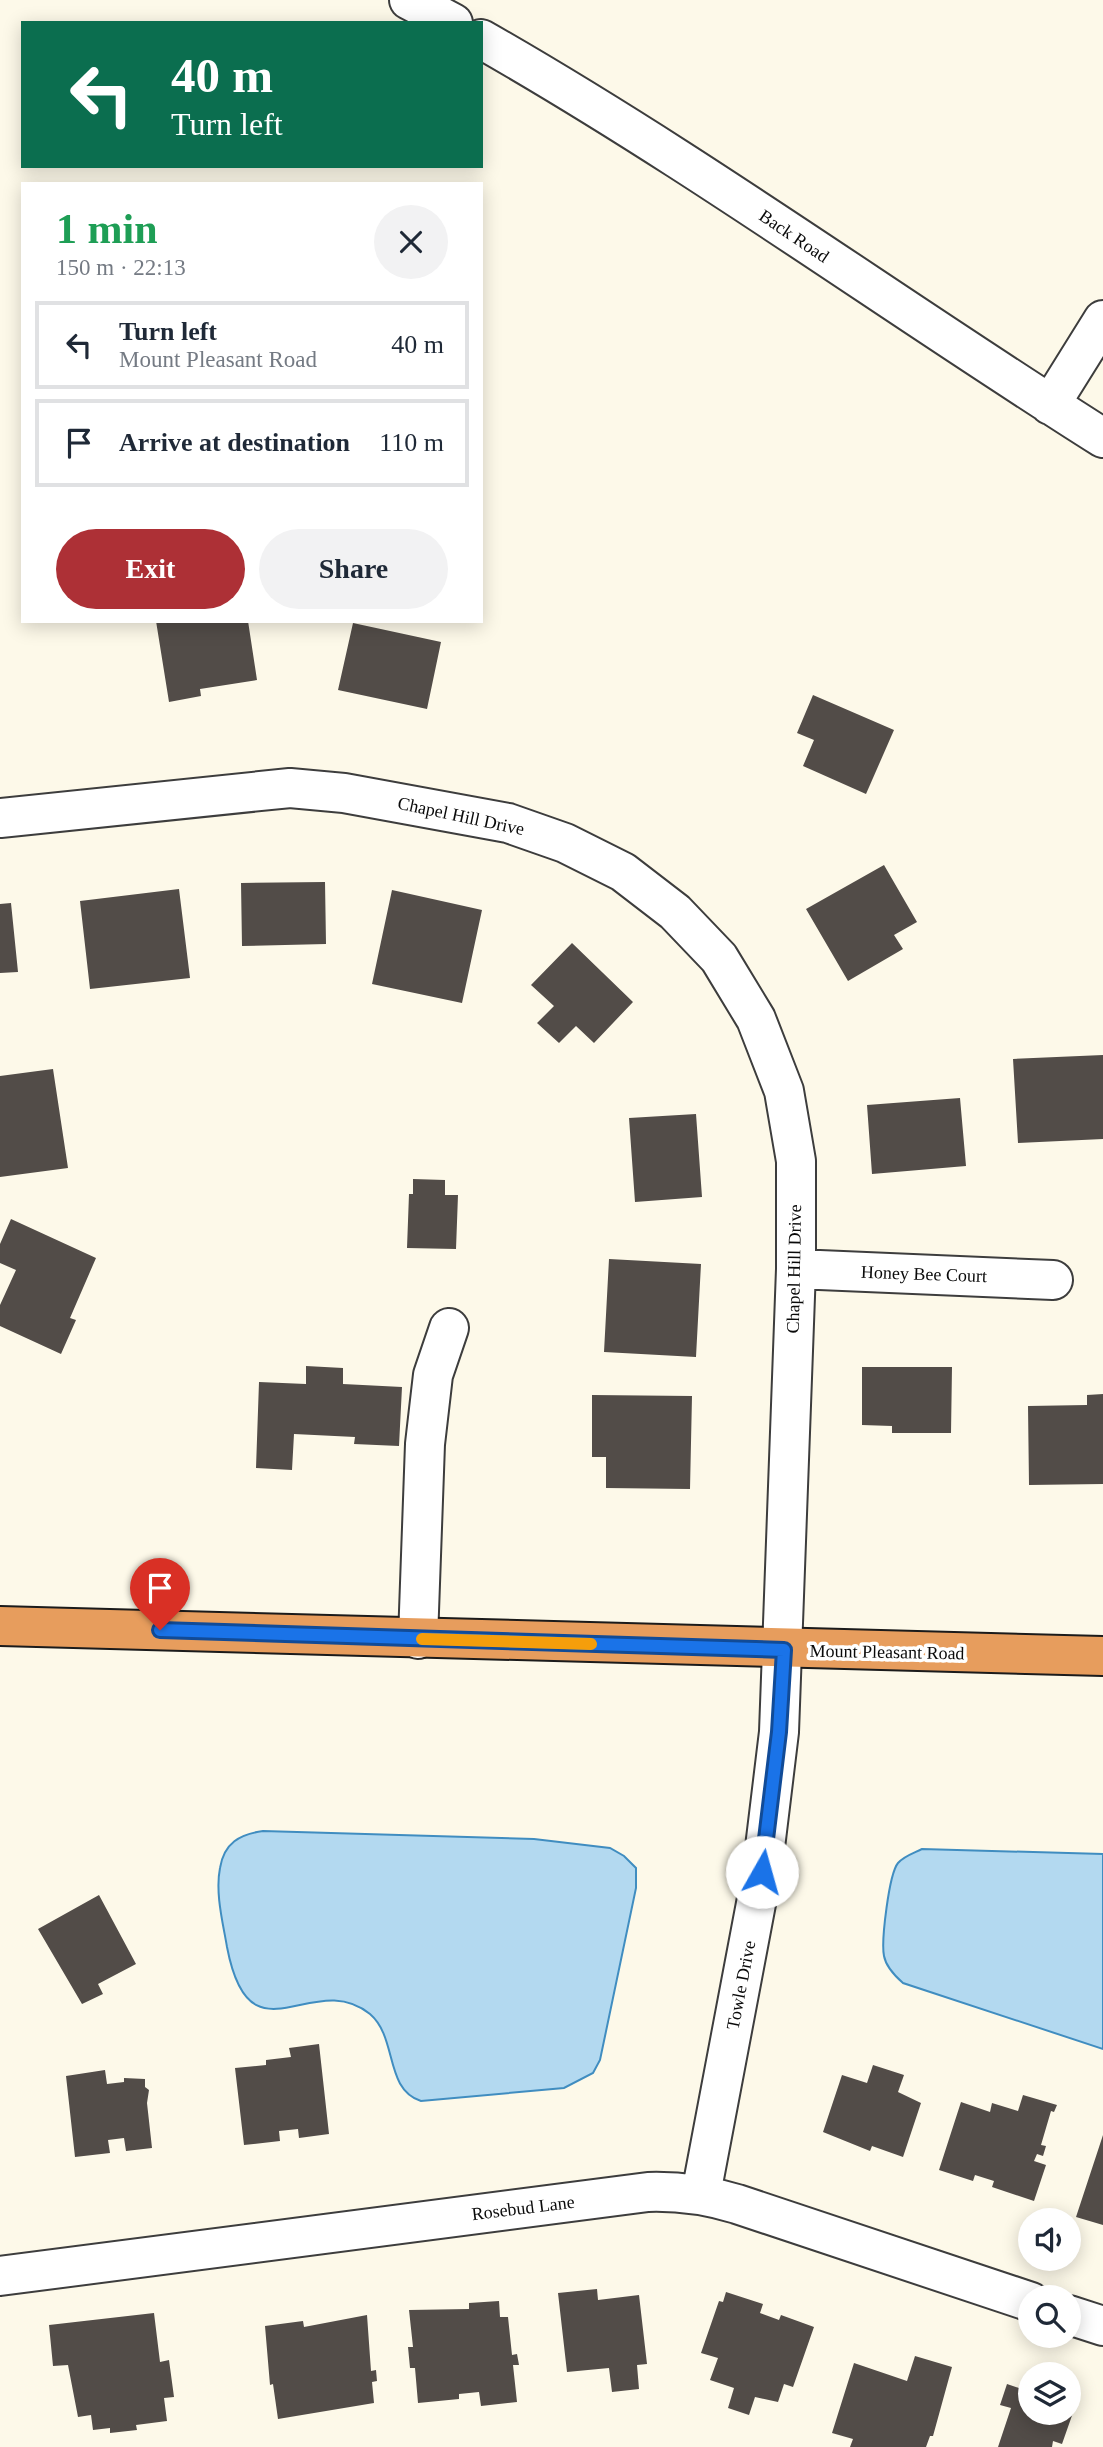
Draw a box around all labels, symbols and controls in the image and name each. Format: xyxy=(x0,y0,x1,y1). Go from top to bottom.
text: 40 m xyxy=(171,48,273,103)
icon: left xyxy=(56,49,147,140)
text: Turn left xyxy=(171,106,283,142)
button: close xyxy=(374,205,448,279)
street label: Back Road xyxy=(755,205,833,267)
text: 1 min xyxy=(56,206,158,252)
text: 150 m · 22:13 xyxy=(56,255,186,280)
text: Turn left xyxy=(119,317,217,346)
icon: left xyxy=(60,326,98,364)
text: 40 m xyxy=(391,330,444,359)
text: Mount Pleasant Road xyxy=(119,347,317,372)
icon: arrive xyxy=(60,424,98,462)
text: Arrive at destination xyxy=(119,428,350,457)
text: 110 m xyxy=(379,428,444,457)
button: Exit xyxy=(56,529,245,609)
button: Share xyxy=(259,529,448,609)
street label: Chapel Hill Drive xyxy=(396,793,526,839)
street label: Chapel Hill Drive xyxy=(783,1204,805,1334)
street label: Honey Bee Court xyxy=(861,1262,987,1286)
pin xyxy=(130,1558,190,1630)
icon: arrive xyxy=(141,1569,179,1607)
street label: Mount Pleasant Road xyxy=(809,1641,965,1663)
position arrow xyxy=(725,1835,799,1909)
street label: Towle Drive xyxy=(723,1939,759,2031)
street label: Rosebud Lane xyxy=(470,2192,576,2224)
map controls xyxy=(1018,2208,1081,2425)
button: sound xyxy=(1018,2208,1081,2271)
button: search xyxy=(1018,2285,1081,2348)
button: layers xyxy=(1018,2362,1081,2425)

